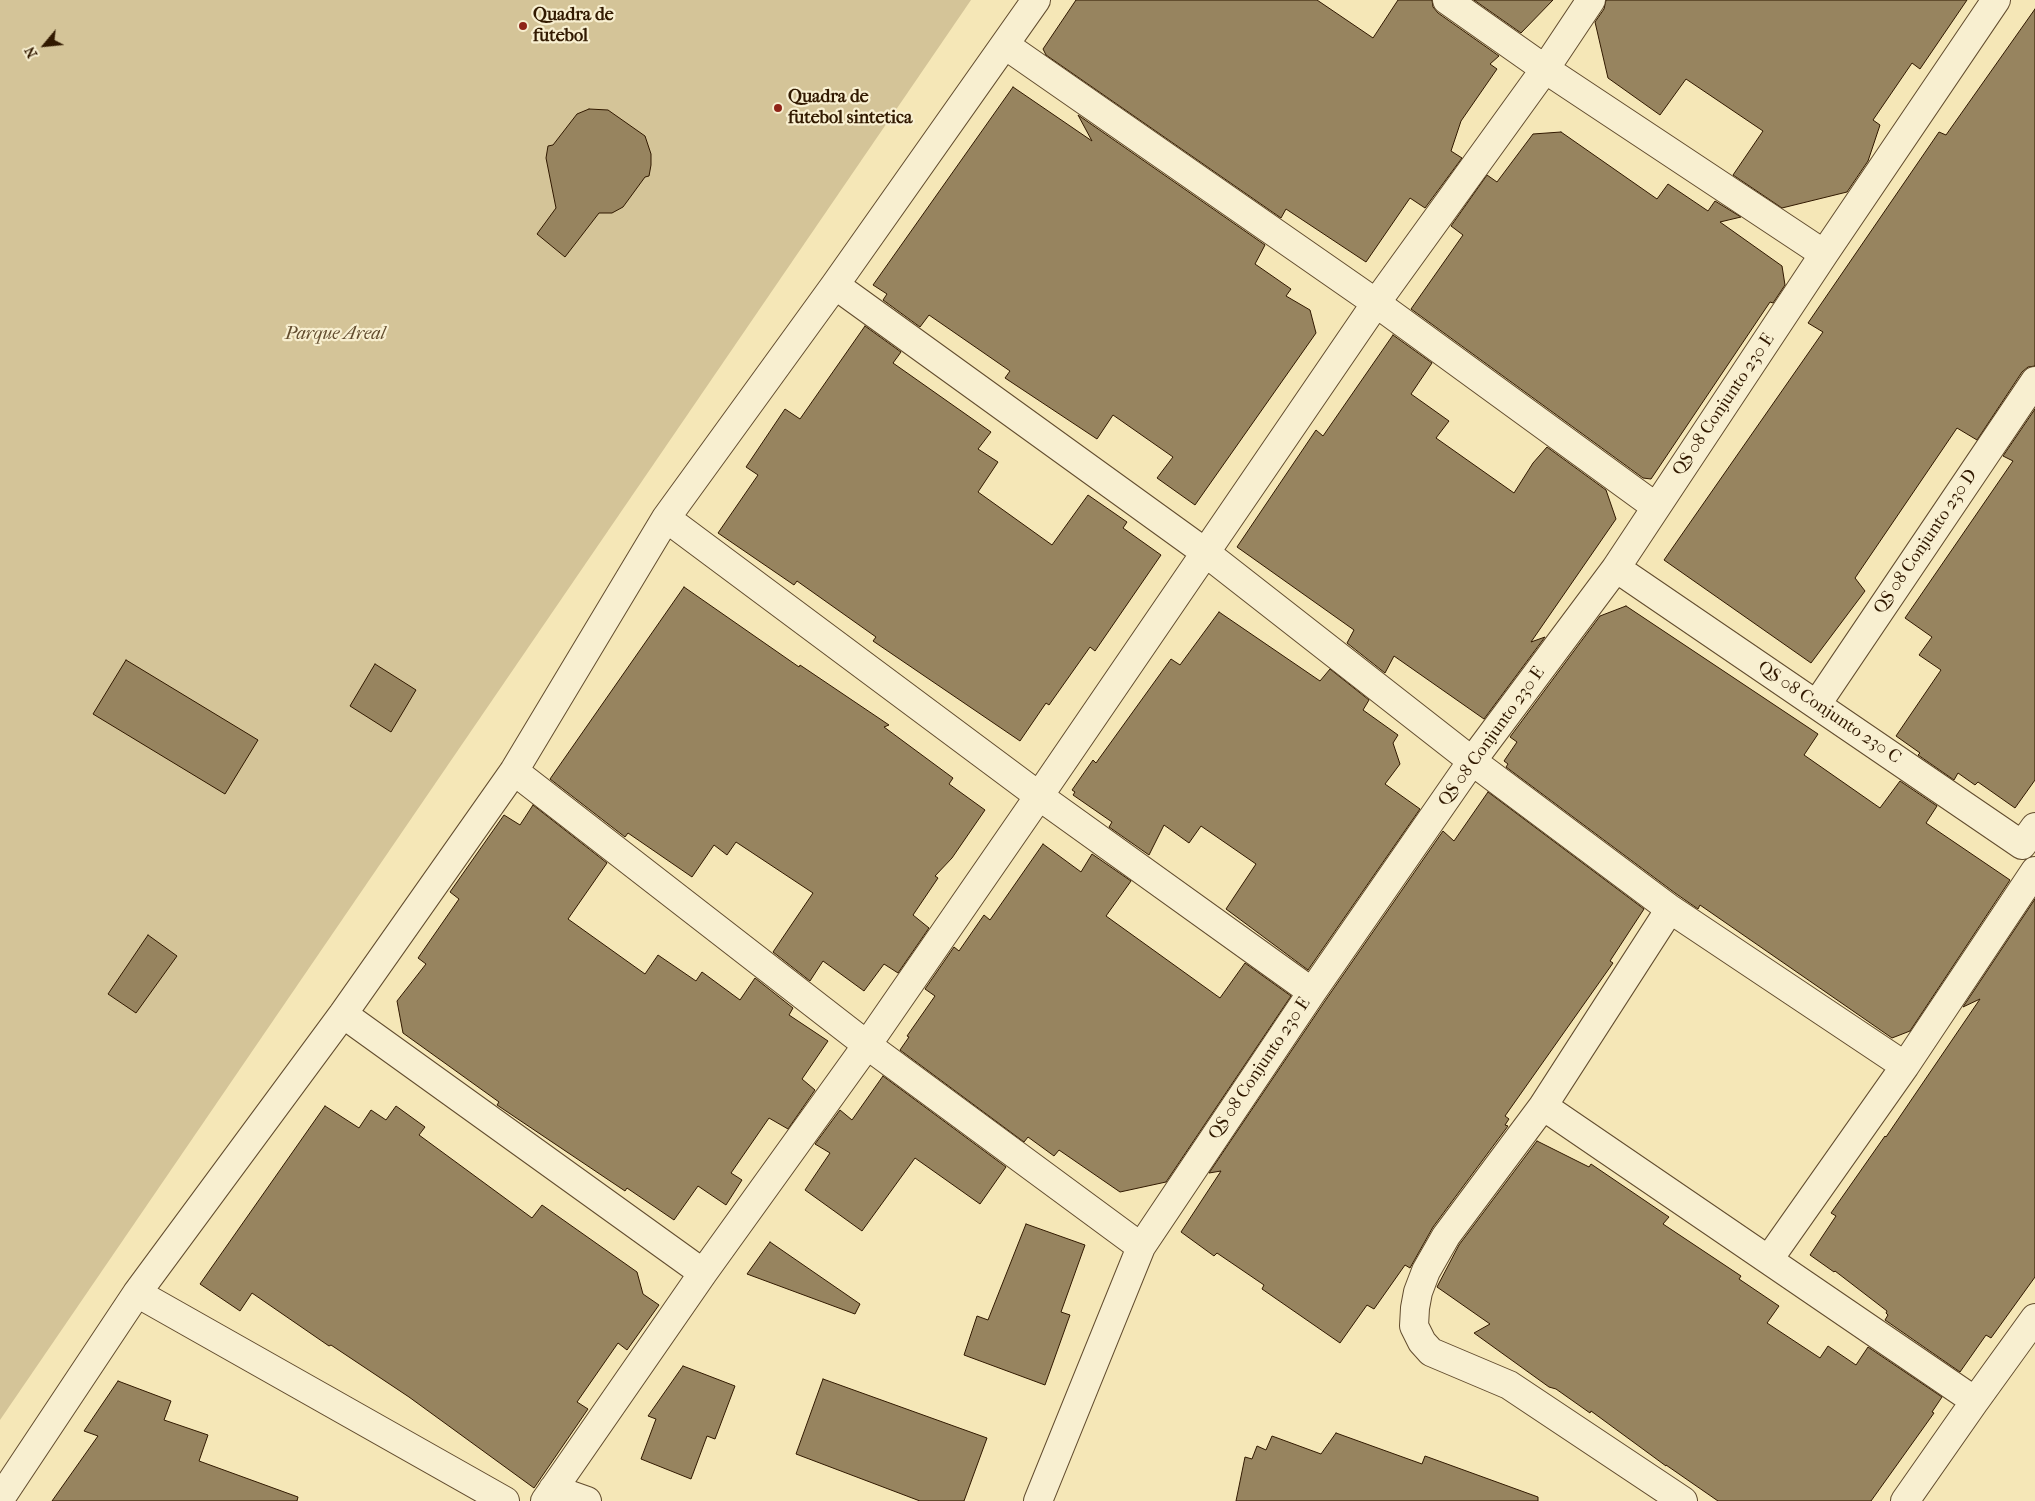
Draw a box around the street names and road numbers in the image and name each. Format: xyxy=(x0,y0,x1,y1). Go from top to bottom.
street label: QS 08 Conjunto 230 E xyxy=(1668,330,1780,480)
street label: QS 08 Conjunto 230 D xyxy=(1869,465,1983,619)
street label: QS 08 Conjunto 230 C xyxy=(1753,657,1905,769)
street label: QS 08 Conjunto 230 E xyxy=(1434,663,1550,811)
street label: QS 08 Conjunto 230 E xyxy=(1204,994,1316,1144)

